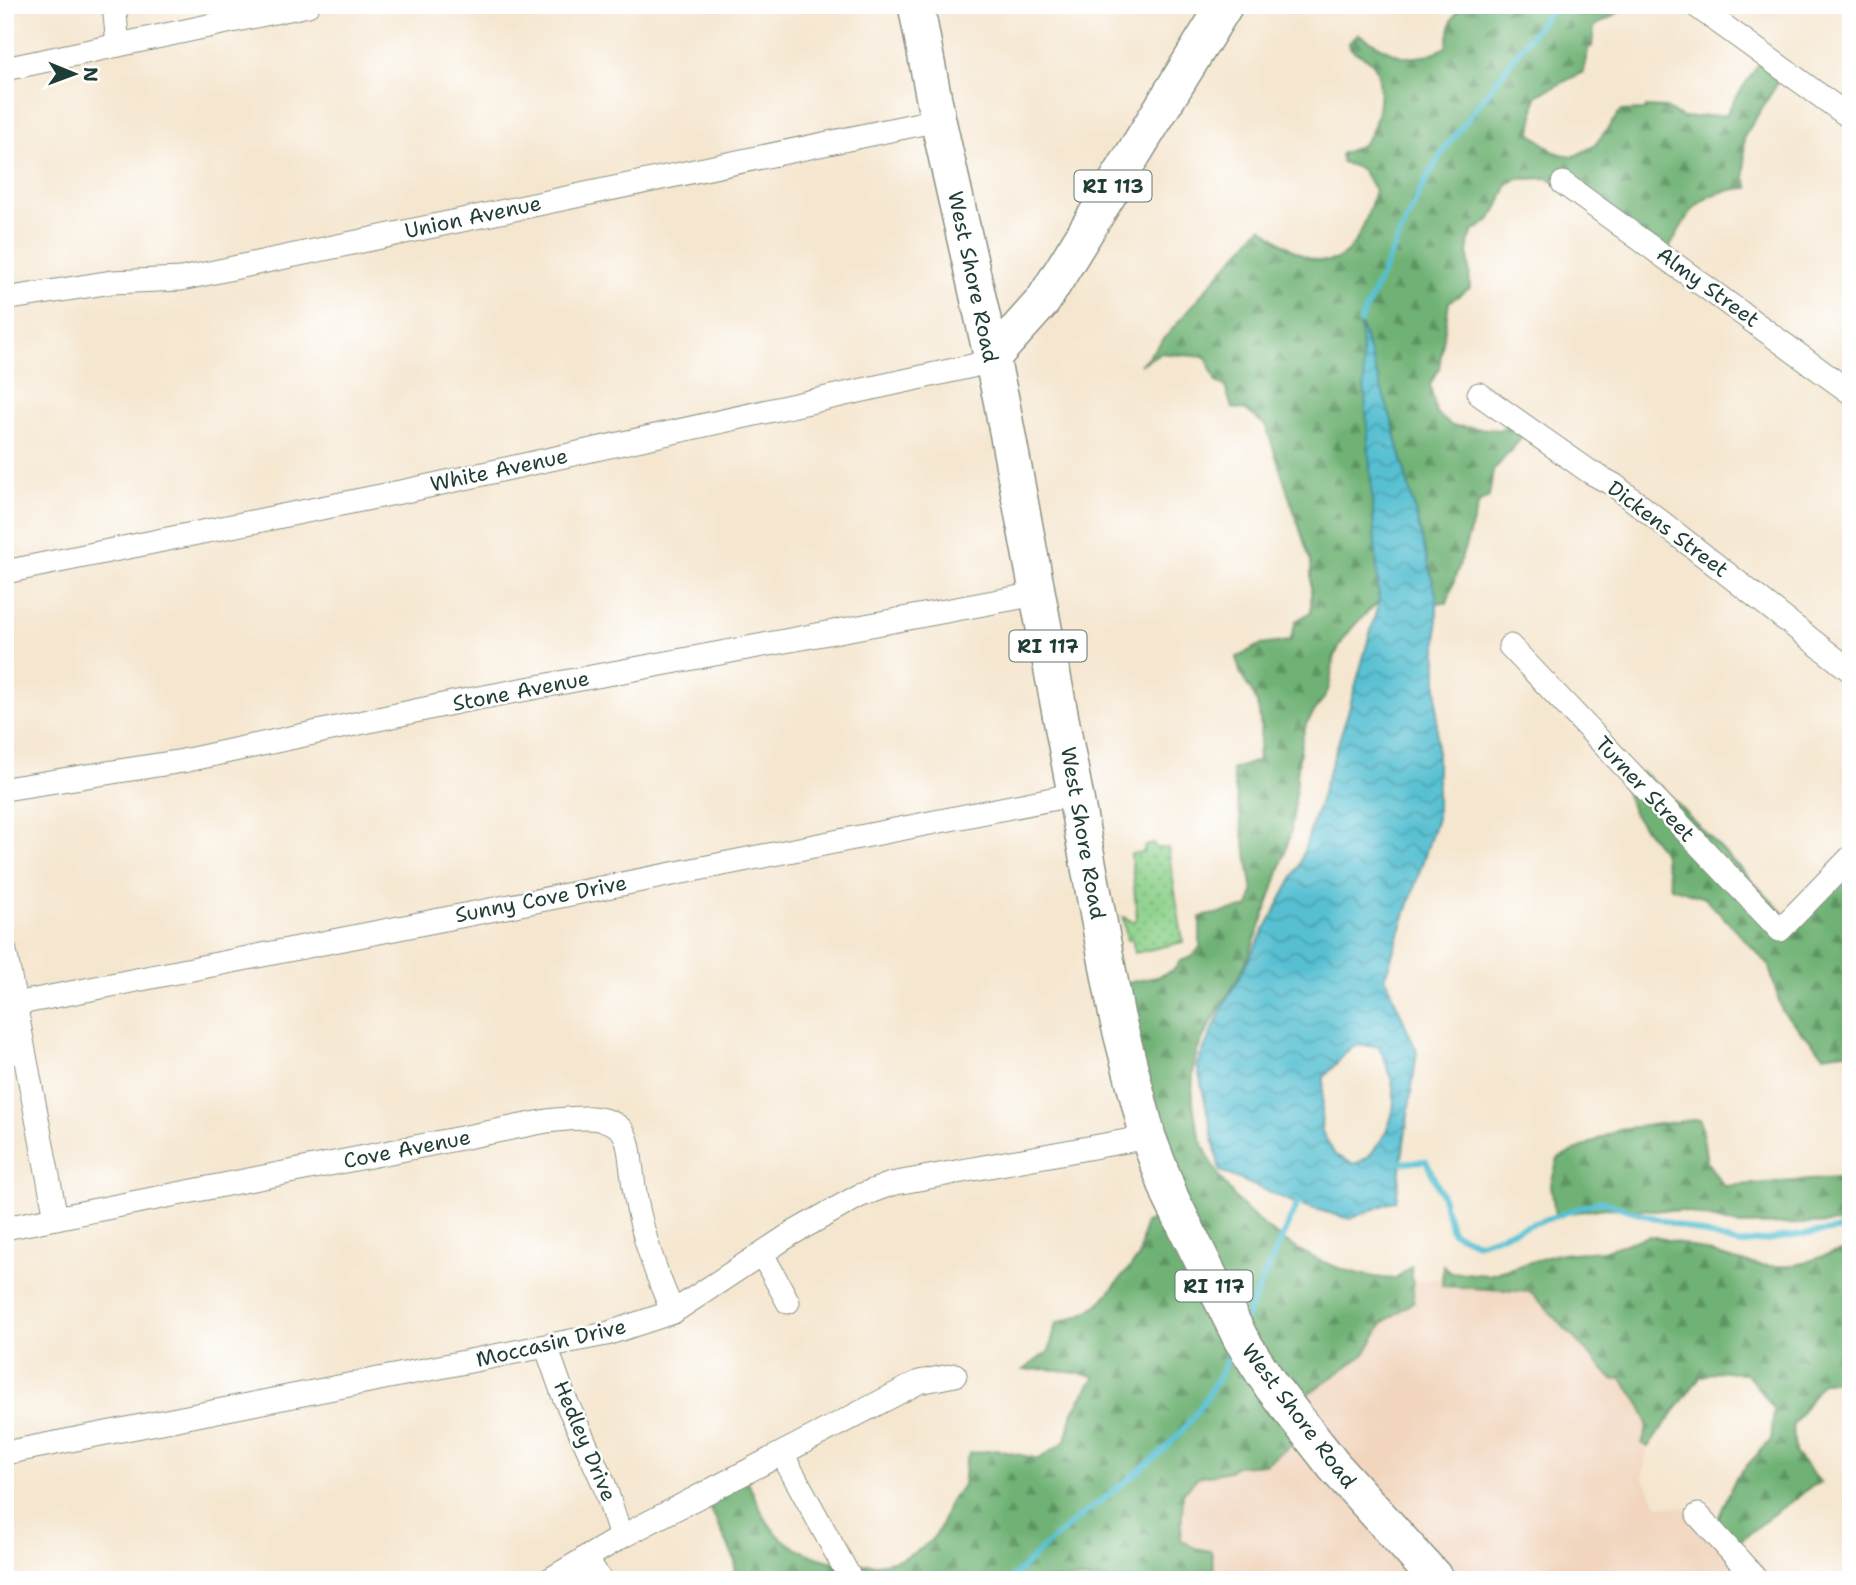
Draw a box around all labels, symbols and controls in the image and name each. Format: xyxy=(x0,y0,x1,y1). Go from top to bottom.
north arrow xyxy=(38,38,108,108)
text: N xyxy=(78,67,103,82)
road number: RI 113 xyxy=(1074,170,1152,202)
street label: Union Avenue xyxy=(402,189,544,245)
street label: West Shore Road xyxy=(941,189,1005,365)
street label: Almy Street xyxy=(1651,240,1765,334)
street label: White Avenue xyxy=(428,442,570,498)
street label: Dickens Street xyxy=(1602,474,1734,584)
road number: RI 117 xyxy=(1010,631,1086,662)
street label: Stone Avenue xyxy=(450,664,592,718)
street label: Turner Street xyxy=(1589,730,1701,848)
street label: West Shore Road xyxy=(1054,745,1112,921)
street label: Sunny Cove Drive xyxy=(453,869,629,929)
street label: Cove Avenue xyxy=(341,1123,473,1175)
road number: RI 117 xyxy=(1176,1270,1252,1302)
street label: Moccasin Drive xyxy=(473,1312,629,1374)
street label: West Shore Road xyxy=(1235,1338,1363,1494)
street label: Hedley Drive xyxy=(547,1376,623,1506)

